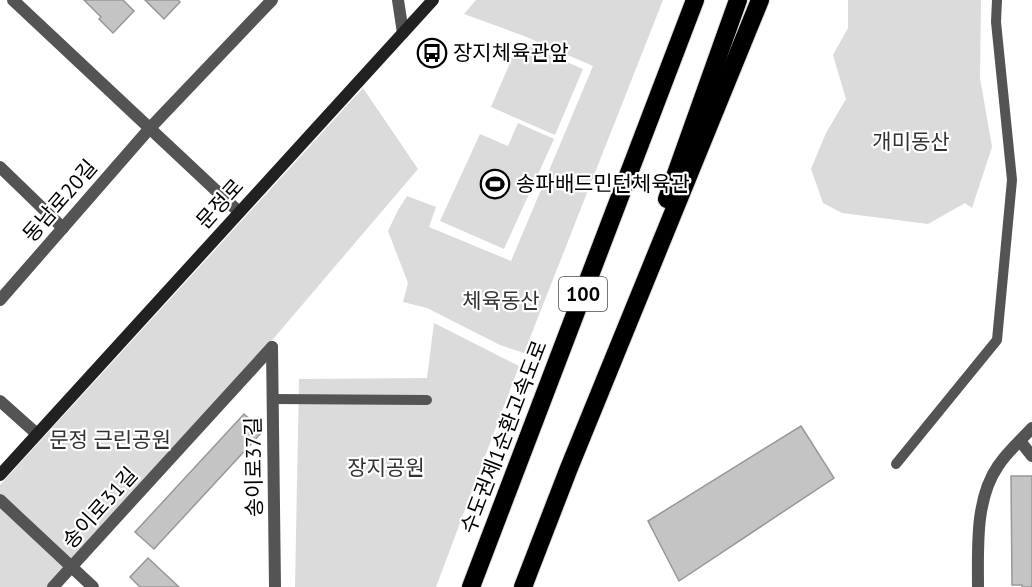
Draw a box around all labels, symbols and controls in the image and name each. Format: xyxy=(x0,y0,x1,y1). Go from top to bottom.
bus stop icon: 장지체육관앞 xyxy=(416,37,448,69)
place label: 장지체육관앞 xyxy=(453,39,569,66)
park label: 개미동산 xyxy=(872,128,950,155)
street label: 동남로20길 xyxy=(17,154,103,247)
sports icon: 송파배드민턴체육관 xyxy=(479,168,511,200)
place label: 송파배드민턴체육관 xyxy=(516,170,690,197)
street label: 문정로 xyxy=(190,173,249,234)
road number: 100 xyxy=(559,277,607,311)
park label: 체육동산 xyxy=(462,287,540,314)
street label: 수도권제1순환고속도로 xyxy=(454,336,553,537)
street label: 송이로37길 xyxy=(239,417,268,517)
park label: 문정 근린공원 xyxy=(49,426,171,453)
park label: 장지공원 xyxy=(347,454,425,481)
street label: 송이로31길 xyxy=(56,461,143,554)

